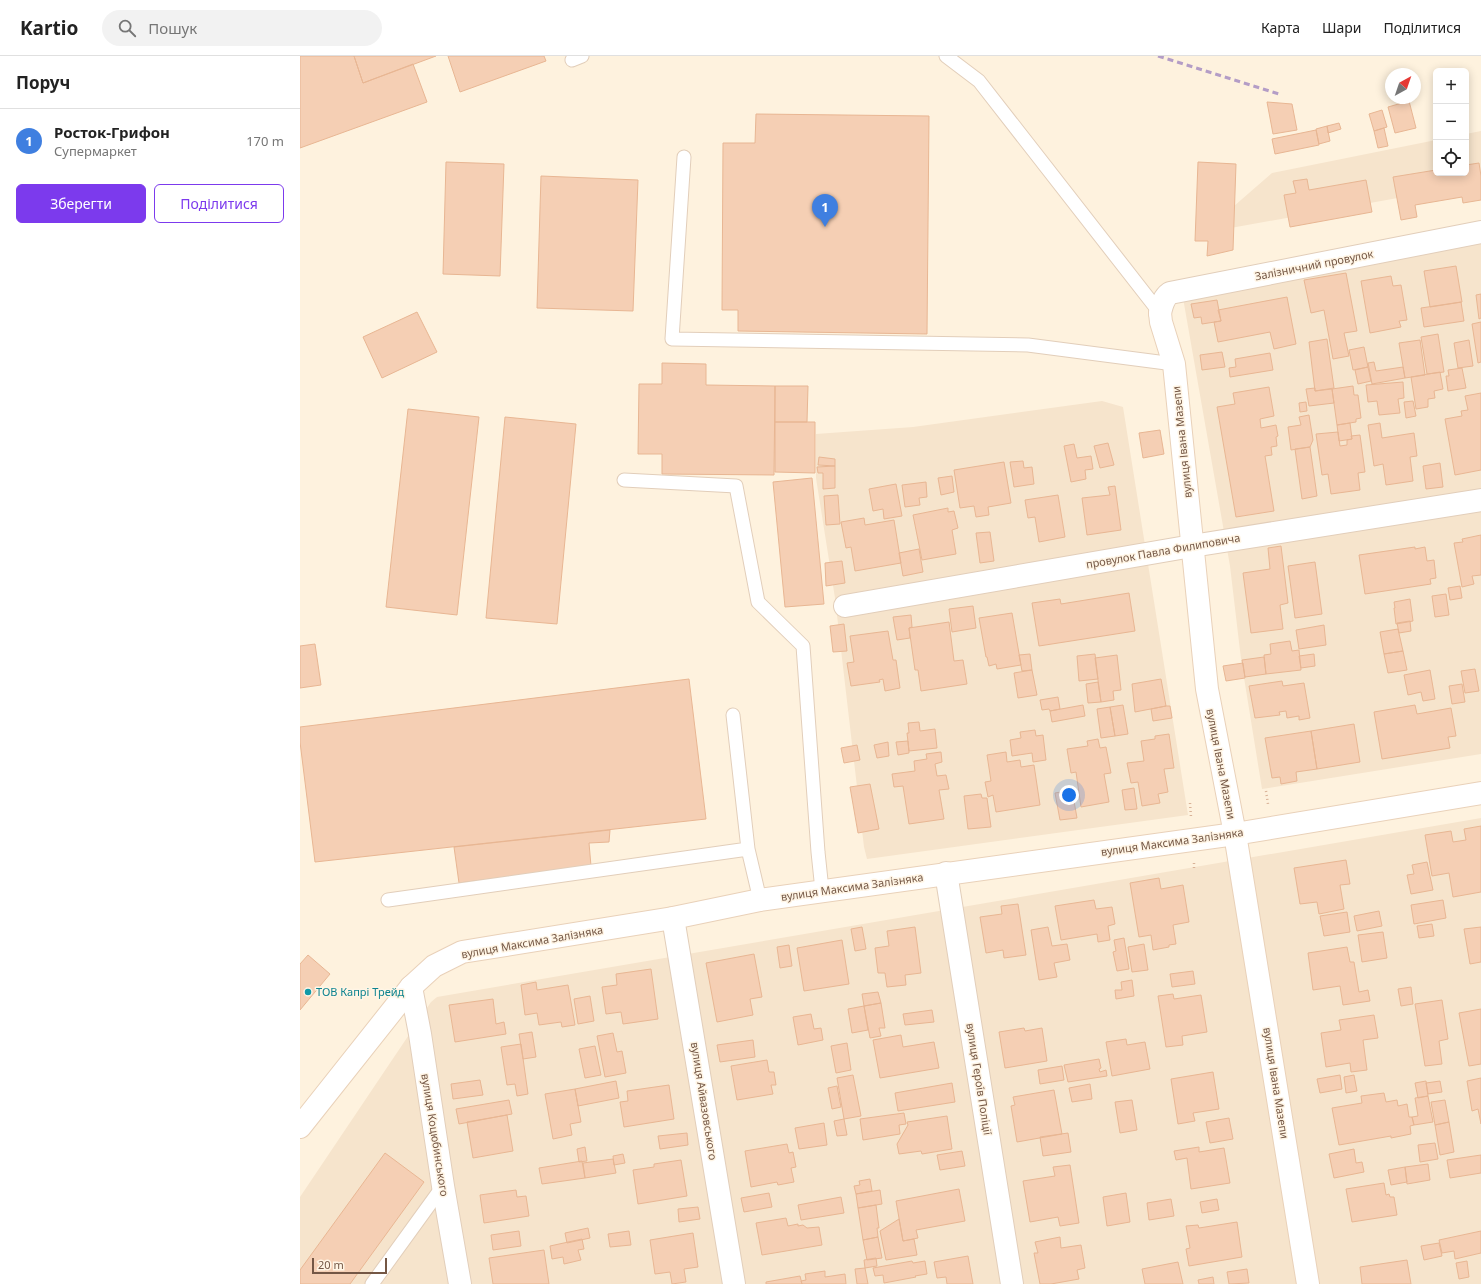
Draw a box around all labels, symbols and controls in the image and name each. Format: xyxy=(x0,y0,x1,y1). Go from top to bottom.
search box xyxy=(102,10,382,46)
text: Kartio xyxy=(20,15,78,41)
icon: search xyxy=(116,17,138,39)
text: Пошук xyxy=(148,18,197,38)
text: Карта xyxy=(1261,18,1300,37)
text: Шари xyxy=(1322,18,1361,37)
text: Поділитися xyxy=(1383,18,1461,37)
north arrow xyxy=(1385,68,1421,104)
map controls xyxy=(1433,68,1469,176)
button: + xyxy=(1433,68,1469,104)
text: Поруч xyxy=(16,71,70,94)
button: − xyxy=(1433,104,1469,140)
text: Росток-Грифон xyxy=(54,122,170,142)
text: 1 xyxy=(25,132,33,150)
text: 170 m xyxy=(246,132,284,150)
button: locate xyxy=(1433,140,1469,176)
text: Супермаркет xyxy=(54,142,137,160)
button: Зберегти xyxy=(16,184,146,223)
button: Поділитися xyxy=(154,184,284,223)
pin: 1 xyxy=(812,194,838,227)
street label: Залізничний провулок xyxy=(1253,246,1375,283)
street label: вулиця Івана Мазепи xyxy=(1168,385,1195,499)
street label: провулок Павла Филиповича xyxy=(1085,530,1241,571)
street label: вулиця Івана Мазепи xyxy=(1203,707,1240,821)
your location xyxy=(1059,785,1079,805)
street label: вулиця Максима Залізняка xyxy=(1100,824,1244,859)
street label: вулиця Максима Залізняка xyxy=(780,869,924,904)
street label: вулиця Максима Залізняка xyxy=(460,922,604,961)
place label: ТОВ Капрі Трейд xyxy=(316,984,405,999)
marker: ТОВ Капрі Трейд xyxy=(303,987,313,997)
street label: вулиця Героїв Поліції xyxy=(963,1022,996,1136)
street label: вулиця Івана Мазепи xyxy=(1260,1026,1293,1140)
street label: вулиця Айвазовського xyxy=(688,1041,721,1161)
street label: вулиця Коцюбинського xyxy=(418,1072,453,1197)
scale bar xyxy=(312,1256,387,1275)
text: 20 m xyxy=(318,1257,344,1272)

